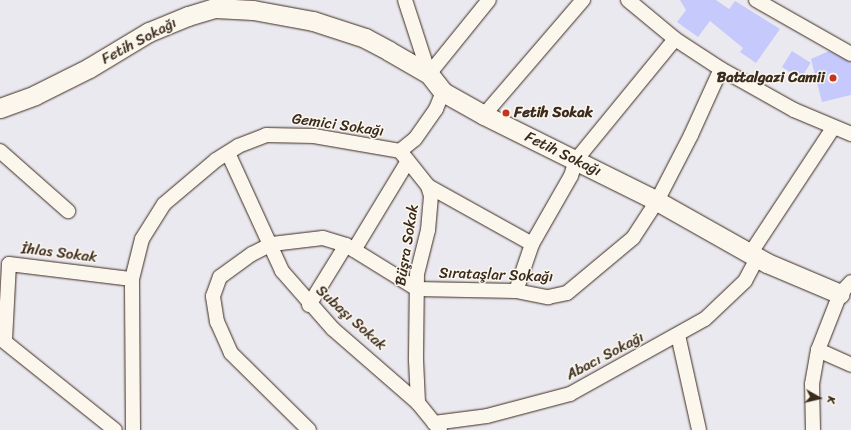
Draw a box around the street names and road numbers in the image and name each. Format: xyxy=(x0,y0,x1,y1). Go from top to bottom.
street label: Fetih Sokağı xyxy=(98,14,180,68)
street label: Gemici Sokağı xyxy=(291,110,385,140)
street label: Fetih Sokağı xyxy=(522,128,604,180)
street label: Büşra Sokak xyxy=(392,203,422,287)
street label: İhlas Sokak xyxy=(20,239,98,267)
street label: Sırataşlar Sokağı xyxy=(439,264,553,286)
street label: Subaşı Sokak xyxy=(312,282,390,354)
street label: Abacı Sokağı xyxy=(563,328,647,384)

